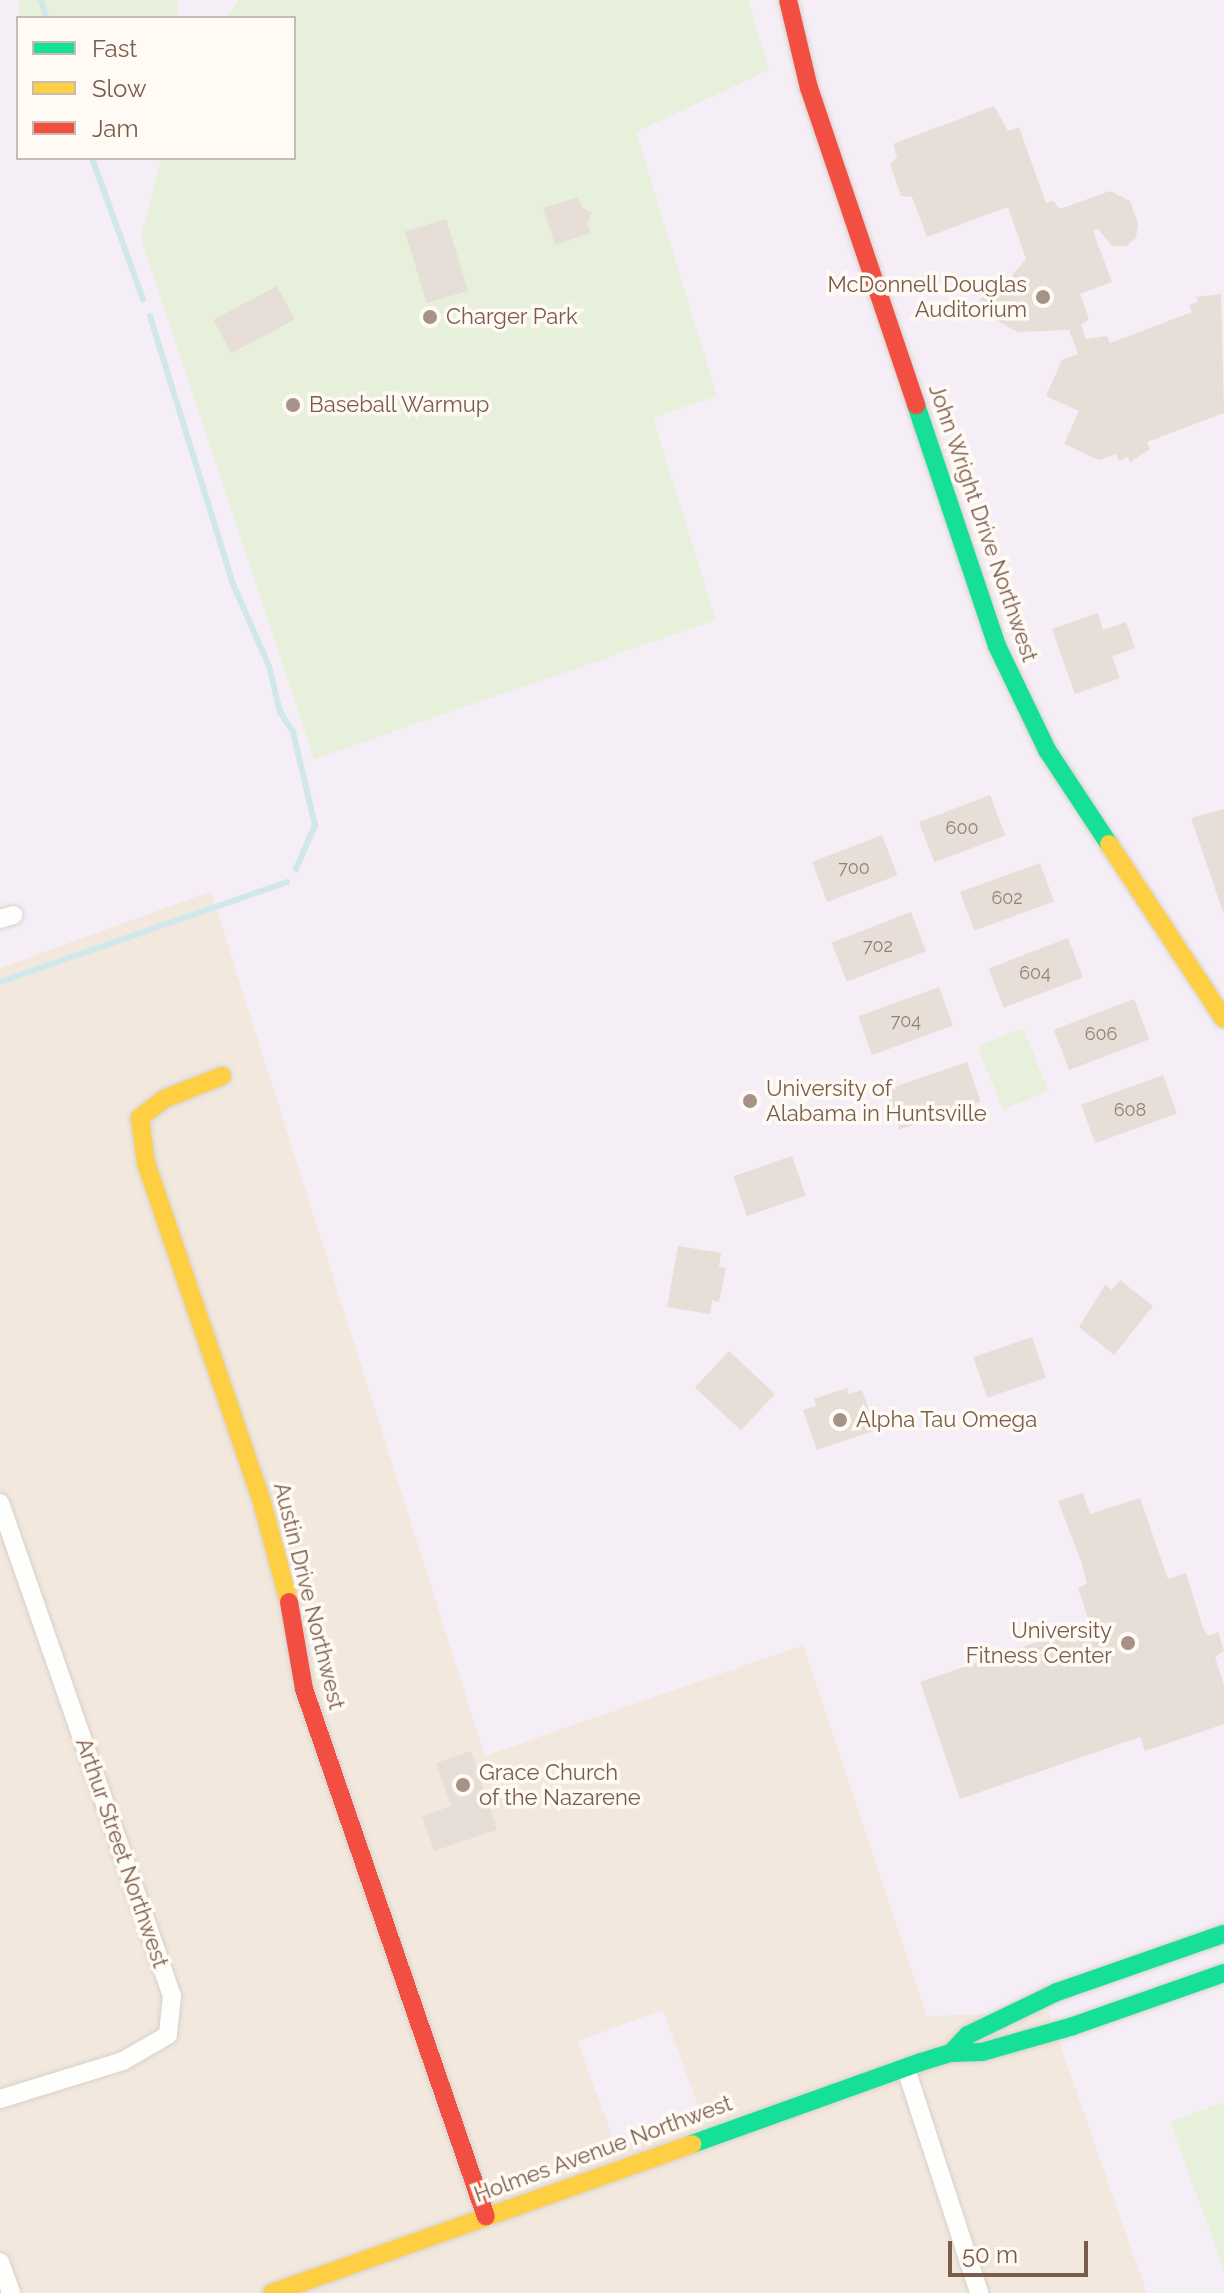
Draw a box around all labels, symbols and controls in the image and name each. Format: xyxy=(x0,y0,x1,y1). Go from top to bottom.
legend xyxy=(16,16,296,160)
text: Fast xyxy=(92,34,137,63)
text: Slow xyxy=(92,74,146,103)
text: Jam xyxy=(92,114,138,143)
place label: McDonnell Douglas Auditorium xyxy=(827,271,1027,322)
marker: McDonnell Douglas Auditorium xyxy=(1034,288,1052,306)
place label: Charger Park xyxy=(446,304,578,330)
marker: Charger Park xyxy=(421,308,439,326)
street label: John Wright Drive Northwest xyxy=(923,380,1043,666)
place label: Baseball Warmup xyxy=(309,392,491,418)
marker: Baseball Warmup xyxy=(284,396,302,414)
house number: 600 xyxy=(946,817,978,839)
house number: 700 xyxy=(838,857,870,879)
house number: 602 xyxy=(991,887,1023,909)
house number: 702 xyxy=(863,935,893,957)
house number: 604 xyxy=(1019,962,1051,984)
house number: 704 xyxy=(891,1010,921,1032)
house number: 606 xyxy=(1085,1023,1117,1045)
place label: University of Alabama in Huntsville xyxy=(766,1075,987,1126)
marker: University of Alabama in Huntsville xyxy=(741,1092,759,1110)
house number: 608 xyxy=(1114,1099,1146,1121)
place label: Alpha Tau Omega xyxy=(856,1407,1038,1433)
marker: Alpha Tau Omega xyxy=(831,1411,849,1429)
street label: Austin Drive Northwest xyxy=(268,1480,350,1712)
place label: University Fitness Center xyxy=(966,1617,1112,1668)
marker: University Fitness Center xyxy=(1119,1634,1137,1652)
street label: Arthur Street Northwest xyxy=(70,1734,174,1972)
place label: Grace Church of the Nazarene xyxy=(479,1759,641,1810)
marker: Grace Church of the Nazarene xyxy=(454,1776,472,1794)
street label: Holmes Avenue Northwest xyxy=(470,2090,736,2208)
scale bar xyxy=(952,2225,1092,2275)
text: 50 m xyxy=(962,2240,1018,2269)

